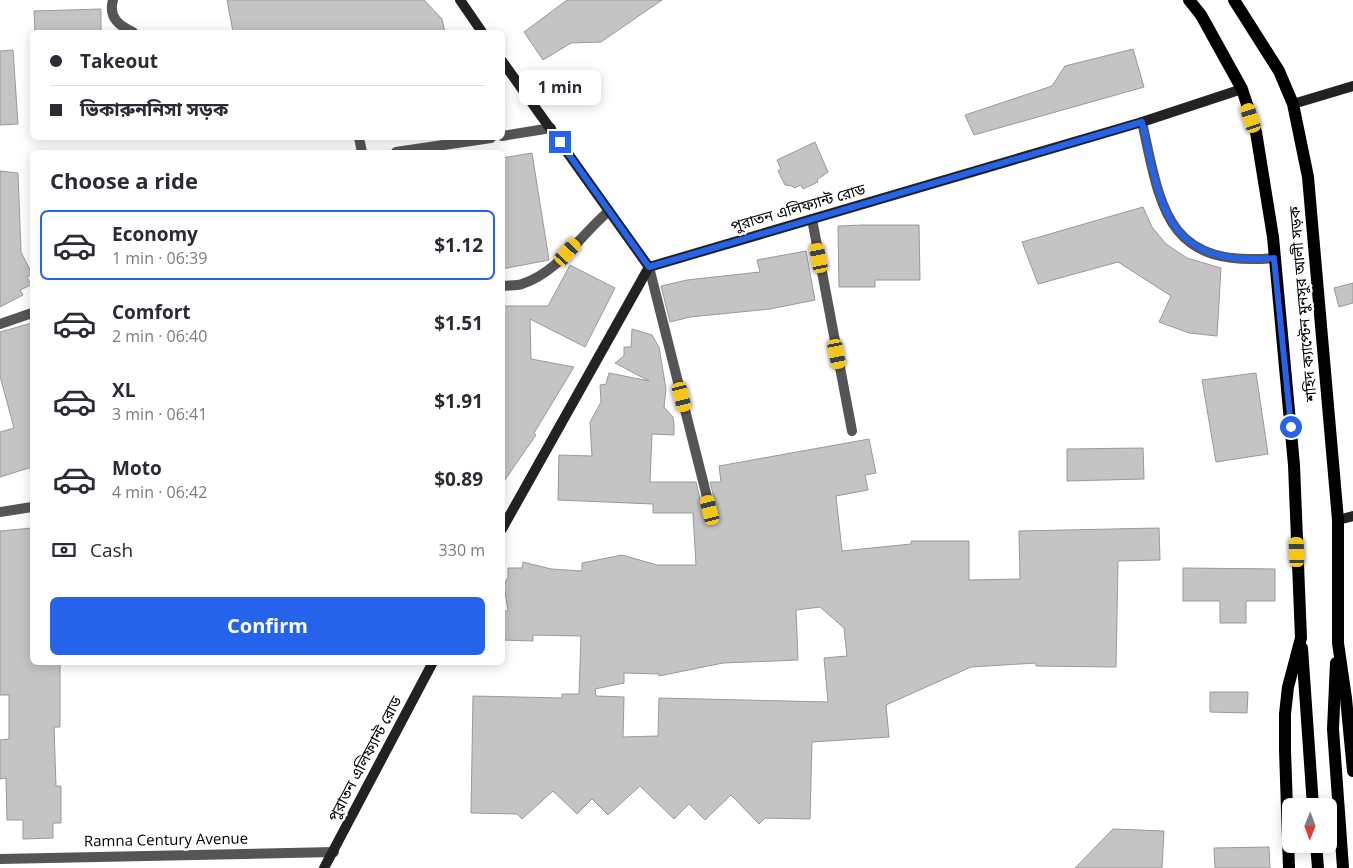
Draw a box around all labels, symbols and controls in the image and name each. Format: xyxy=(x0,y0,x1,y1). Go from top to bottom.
text: Takeout xyxy=(80,48,158,74)
callout: 1 min xyxy=(519,70,601,104)
text: 1 min xyxy=(538,76,582,98)
text: ভিকারুননিসা সড়ক xyxy=(80,96,228,122)
car xyxy=(1239,101,1262,135)
route end xyxy=(549,131,571,153)
text: Choose a ride xyxy=(50,165,198,195)
street label: পুরাতন এলিফ্যান্ট রোড xyxy=(728,178,868,236)
street label: শহিদ ক্যাপ্টেন মুনসুর আলী সড়ক xyxy=(1283,205,1321,404)
text: Economy xyxy=(112,221,198,247)
icon: car xyxy=(52,223,97,268)
text: $1.12 xyxy=(434,232,483,258)
car xyxy=(552,236,583,268)
car xyxy=(808,242,829,274)
text: 1 min · 06:39 xyxy=(112,247,207,269)
text: Comfort xyxy=(112,299,191,325)
icon: car xyxy=(52,301,97,346)
text: $1.51 xyxy=(434,310,483,336)
text: 2 min · 06:40 xyxy=(112,325,207,347)
car xyxy=(826,338,847,370)
text: XL xyxy=(112,377,135,403)
icon: car xyxy=(52,379,97,424)
car xyxy=(671,381,692,413)
text: $1.91 xyxy=(434,388,483,414)
text: 3 min · 06:41 xyxy=(112,403,207,425)
route start xyxy=(1280,416,1302,438)
text: Moto xyxy=(112,455,162,481)
icon: car xyxy=(52,457,97,502)
text: $0.89 xyxy=(434,466,483,492)
text: 4 min · 06:42 xyxy=(112,481,207,503)
car xyxy=(699,494,720,526)
icon: cash xyxy=(50,536,78,564)
text: Cash xyxy=(90,537,133,563)
car xyxy=(1288,537,1305,567)
text: 330 m xyxy=(439,539,485,561)
button: Confirm xyxy=(50,597,485,655)
street label: পুরাতন এলিফ্যান্ট রোড xyxy=(323,692,406,825)
north arrow xyxy=(1282,798,1338,852)
map controls xyxy=(1282,798,1337,853)
street label: Ramna Century Avenue xyxy=(84,828,248,850)

